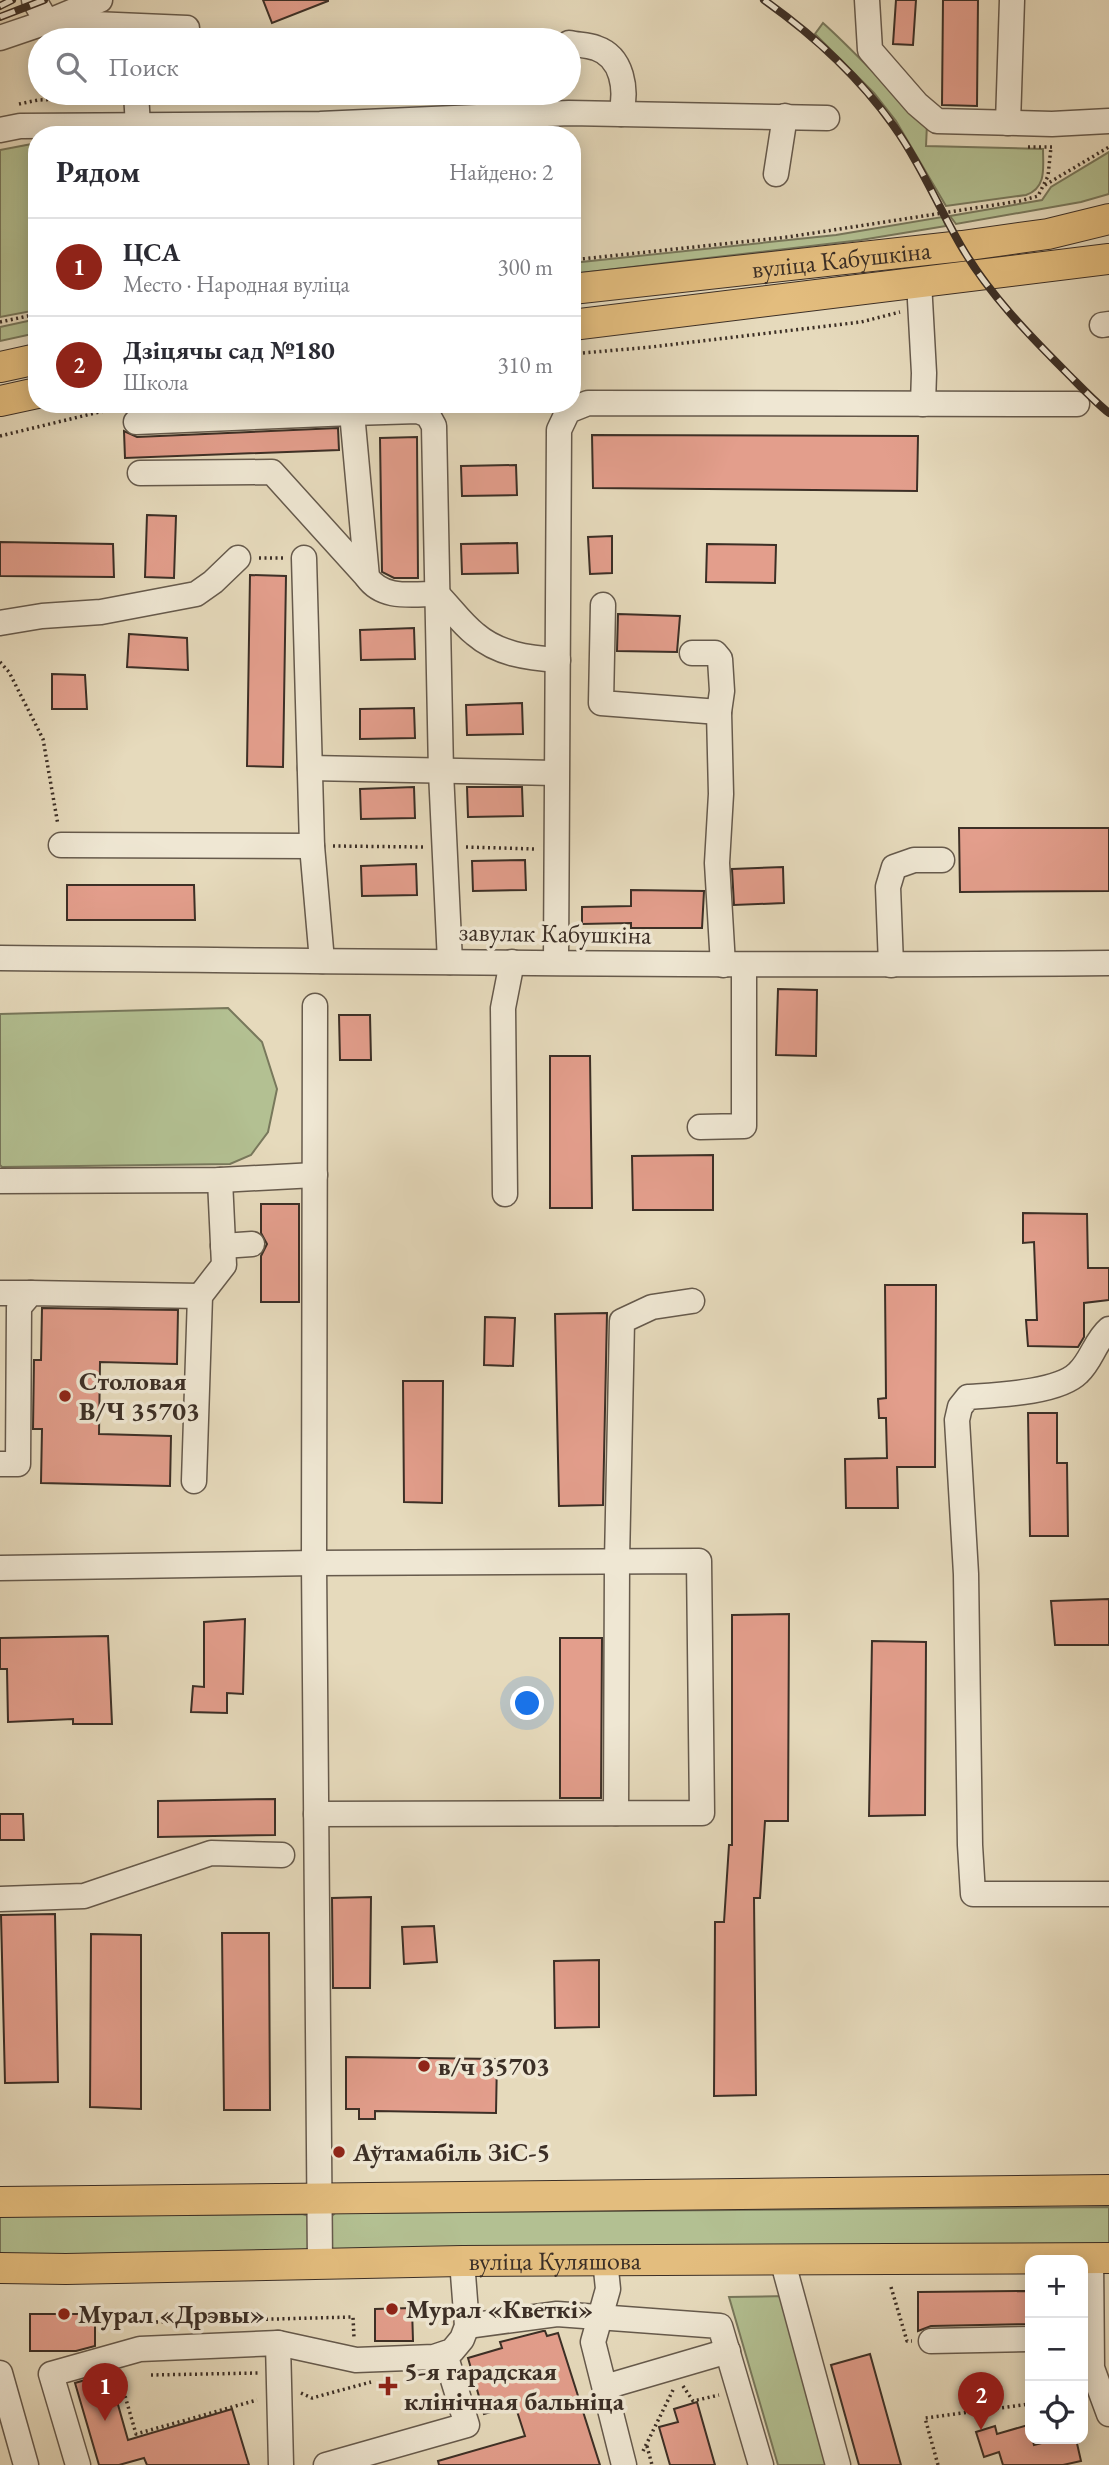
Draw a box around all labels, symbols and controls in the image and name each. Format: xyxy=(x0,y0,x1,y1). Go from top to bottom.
search box xyxy=(28,28,581,105)
icon: search xyxy=(52,48,90,86)
text: Поиск xyxy=(108,50,179,84)
text: Рядом xyxy=(56,152,140,191)
text: Найдено: 2 xyxy=(449,157,553,187)
street label: вуліца Кабушкіна xyxy=(750,232,933,286)
text: ЦСА xyxy=(123,235,180,269)
text: 1 xyxy=(73,252,85,282)
text: 300 m xyxy=(497,252,553,282)
text: Место · Народная вуліца xyxy=(123,269,350,299)
text: Дзіцячы сад №180 xyxy=(123,333,335,367)
text: 2 xyxy=(73,350,85,380)
text: 310 m xyxy=(497,350,553,380)
text: Школа xyxy=(123,367,188,397)
street label: завулак Кабушкіна xyxy=(458,914,652,952)
place label: Столовая В/Ч 35703 xyxy=(79,1364,200,1428)
marker: Столовая В/Ч 35703 xyxy=(57,1388,73,1404)
your location xyxy=(510,1686,544,1720)
place label: в/ч 35703 xyxy=(438,2049,550,2083)
marker: в/ч 35703 xyxy=(416,2058,432,2074)
place label: Аўтамабіль ЗіС-5 xyxy=(352,2135,550,2169)
marker: Аўтамабіль ЗіС-5 xyxy=(331,2144,347,2160)
street label: вуліца Куляшова xyxy=(469,2243,642,2278)
map controls xyxy=(1025,2255,1088,2444)
button: + xyxy=(1025,2255,1088,2318)
place label: Мурал «Кветкі» xyxy=(406,2292,593,2326)
place label: Мурал «Дрэвы» xyxy=(78,2297,265,2331)
marker: Мурал «Кветкі» xyxy=(384,2301,400,2317)
marker: Мурал «Дрэвы» xyxy=(56,2306,72,2322)
button: − xyxy=(1025,2318,1088,2381)
place label: 5-я гарадская клінічная бальніца xyxy=(404,2354,625,2418)
pin: 1 xyxy=(82,2363,128,2421)
pin: 2 xyxy=(958,2372,1004,2430)
marker: 5-я гарадская клінічная бальніца xyxy=(378,2376,398,2396)
button: locate xyxy=(1025,2381,1088,2444)

